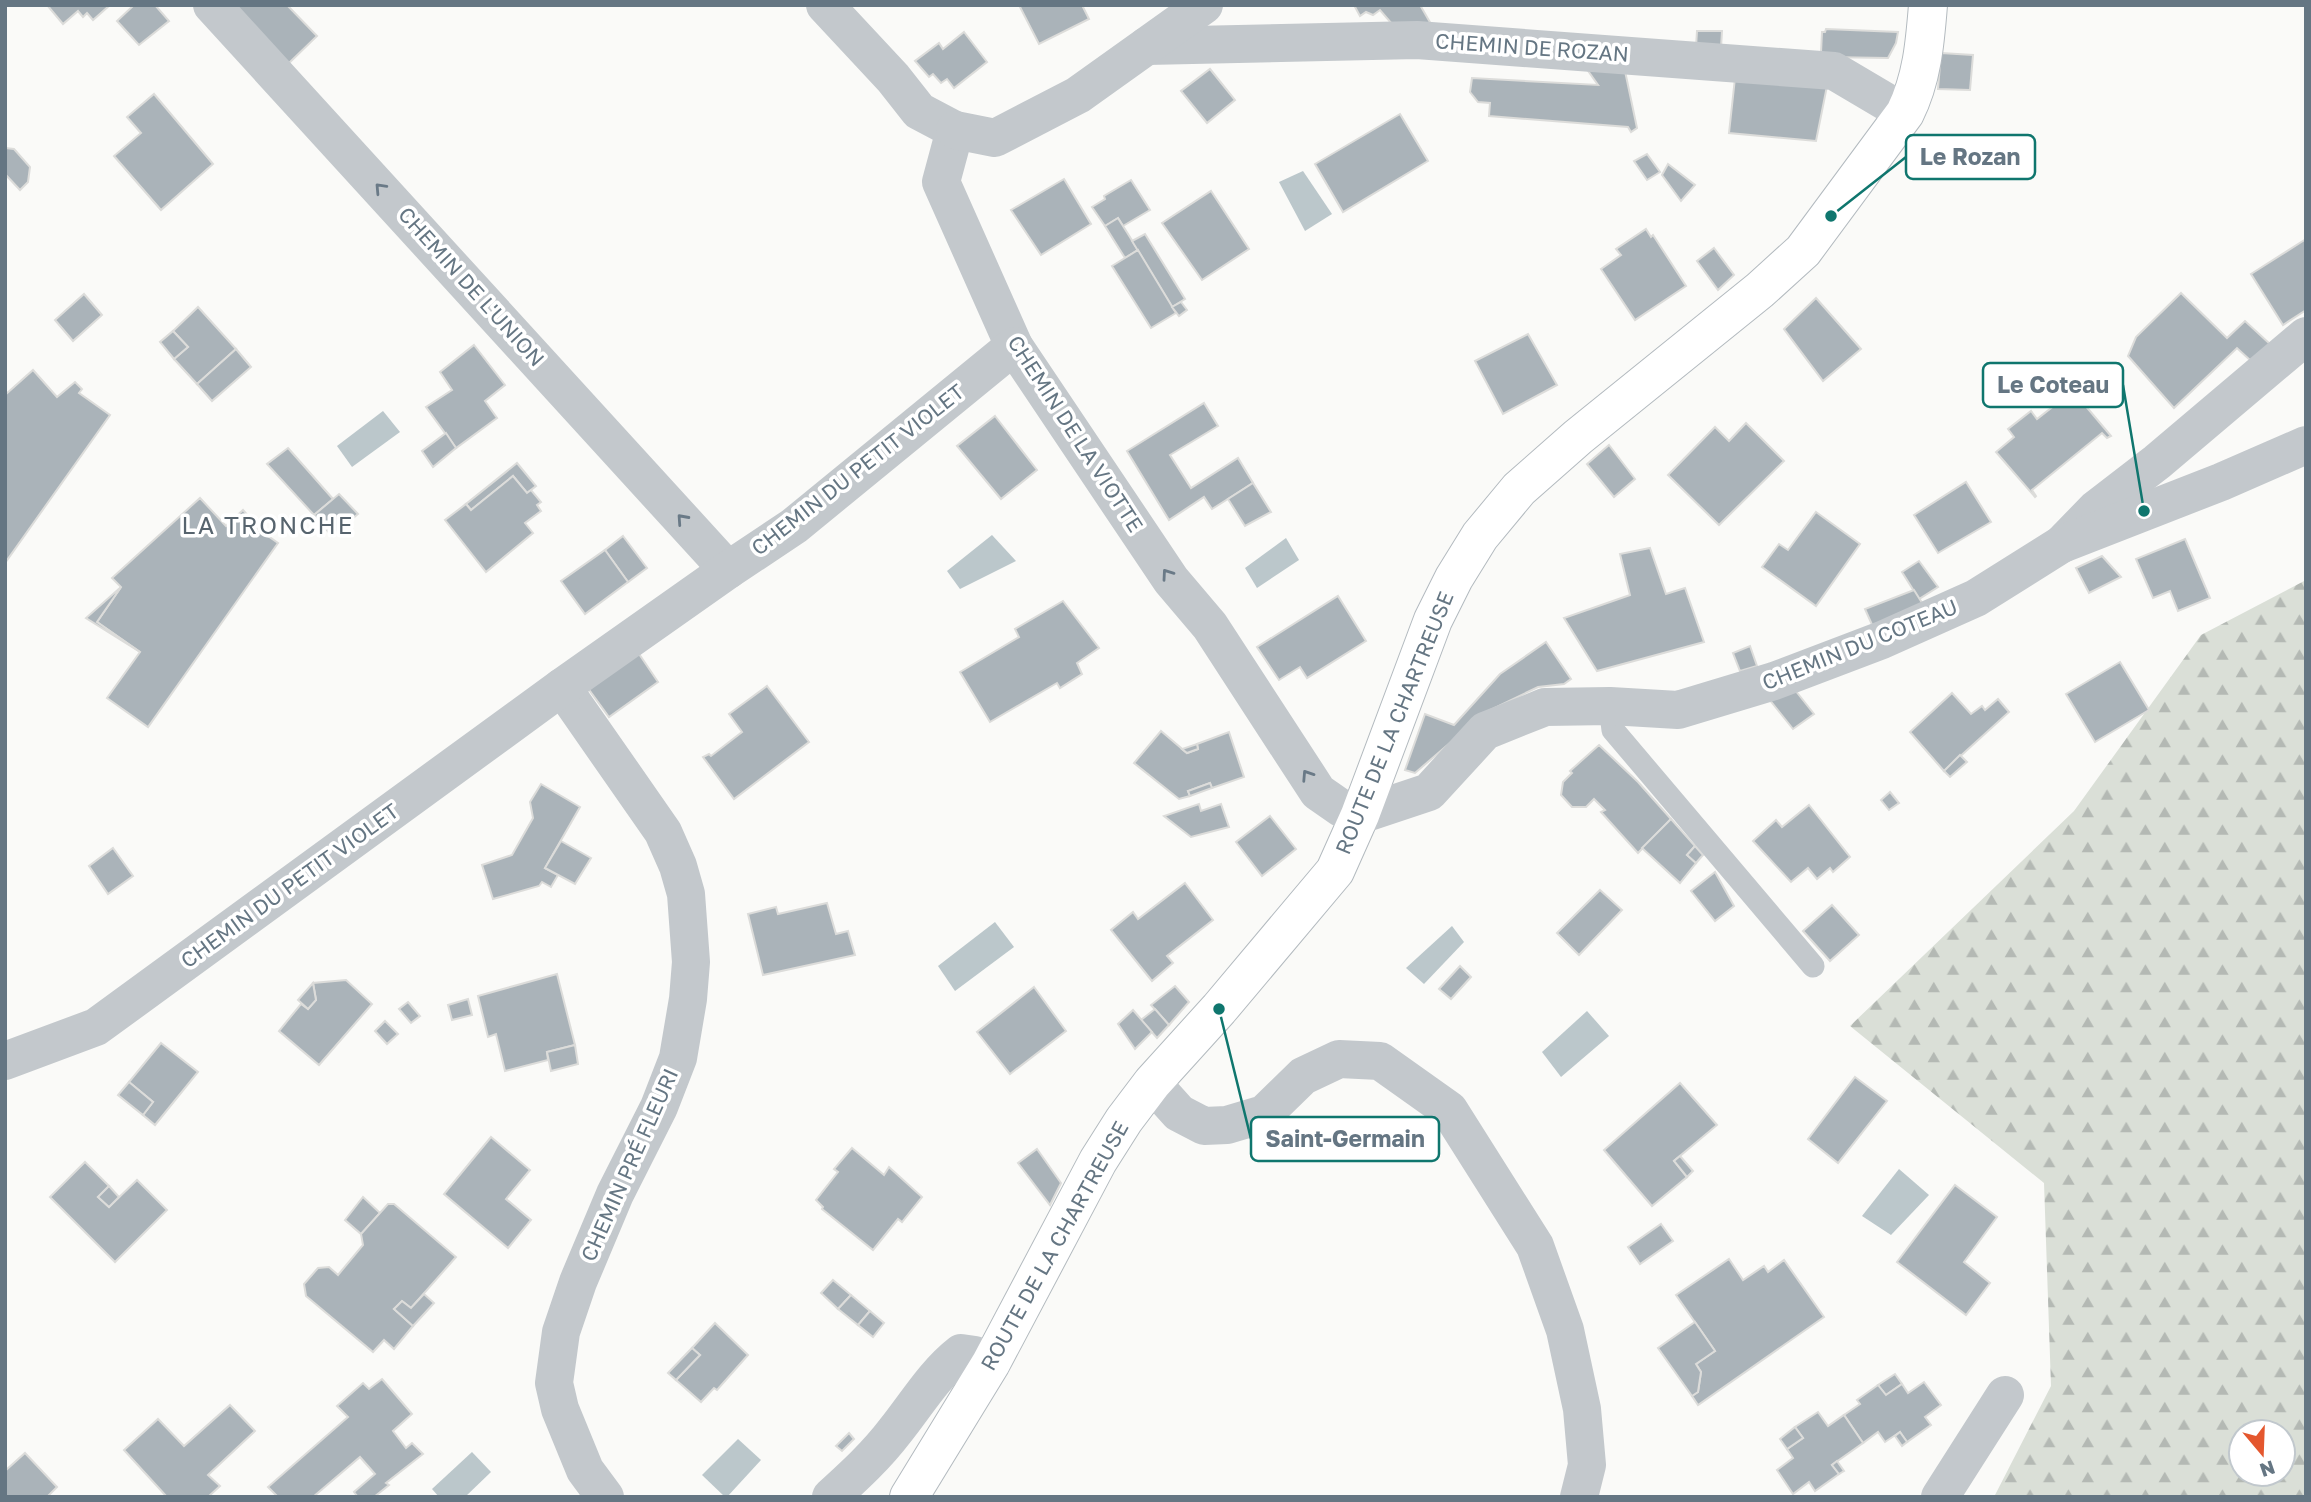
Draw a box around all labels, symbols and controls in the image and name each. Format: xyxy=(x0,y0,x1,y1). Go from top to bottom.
street label: CHEMIN DE ROZAN xyxy=(1434,27,1630,67)
callout: Le Rozan xyxy=(1906,135,2035,179)
text: Le Rozan xyxy=(1920,142,2020,170)
one-way arrow xyxy=(376,183,389,196)
street label: CHEMIN DE L'UNION xyxy=(393,201,550,371)
street label: CHEMIN DE LA VIOTTE xyxy=(1003,330,1149,537)
callout: Le Coteau xyxy=(1983,363,2123,407)
text: Le Coteau xyxy=(1997,370,2109,398)
street label: CHEMIN DU PETIT VIOLET xyxy=(746,378,969,560)
district label: LA TRONCHE xyxy=(182,510,354,539)
one-way arrow xyxy=(678,514,690,527)
one-way arrow xyxy=(1163,569,1175,582)
street label: ROUTE DE LA CHARTREUSE xyxy=(1329,587,1459,858)
street label: CHEMIN DU COTEAU xyxy=(1758,593,1961,695)
one-way arrow xyxy=(1303,770,1315,783)
street label: CHEMIN DU PETIT VIOLET xyxy=(175,797,403,973)
street label: CHEMIN PRÉ FLEURI xyxy=(575,1064,683,1265)
street label: ROUTE DE LA CHARTREUSE xyxy=(975,1116,1134,1375)
callout: Saint-Germain xyxy=(1251,1117,1439,1161)
text: Saint-Germain xyxy=(1265,1124,1425,1152)
north arrow xyxy=(2227,1418,2297,1488)
text: N xyxy=(2257,1456,2278,1483)

